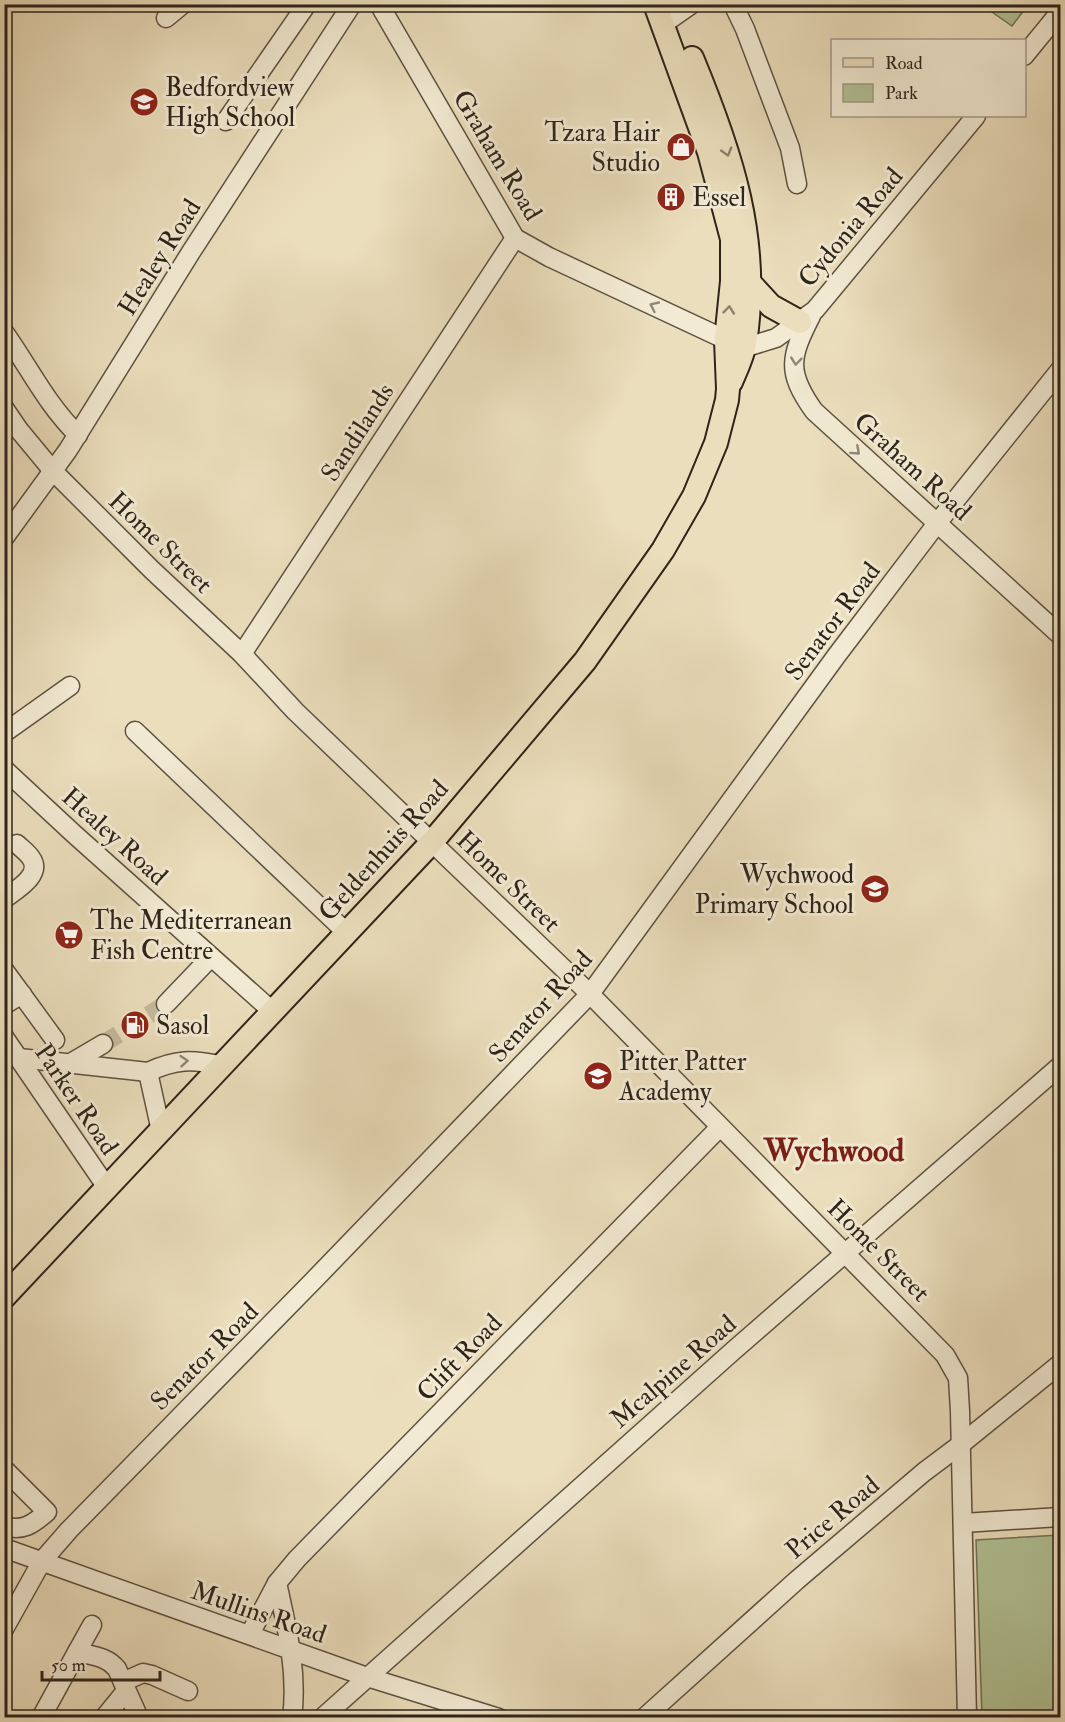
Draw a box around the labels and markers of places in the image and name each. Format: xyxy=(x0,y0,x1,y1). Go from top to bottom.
place label: Bedfordview High School xyxy=(165,72,296,134)
school or university icon: Bedfordview High School xyxy=(128,86,160,118)
place label: Tzara Hair Studio xyxy=(544,117,660,179)
shop icon: Tzara Hair Studio xyxy=(665,131,697,163)
building icon: Essel xyxy=(655,181,687,213)
place label: Essel xyxy=(692,182,746,214)
place label: Wychwood Primary School xyxy=(695,859,854,921)
school or university icon: Wychwood Primary School xyxy=(859,873,891,905)
place label: The Mediterranean Fish Centre xyxy=(90,905,292,967)
supermarket icon: The Mediterranean Fish Centre xyxy=(53,919,85,951)
fuel station icon: Sasol xyxy=(119,1009,151,1041)
place label: Sasol xyxy=(156,1010,209,1042)
place label: Pitter Patter Academy xyxy=(618,1046,747,1108)
school or university icon: Pitter Patter Academy xyxy=(582,1060,614,1092)

